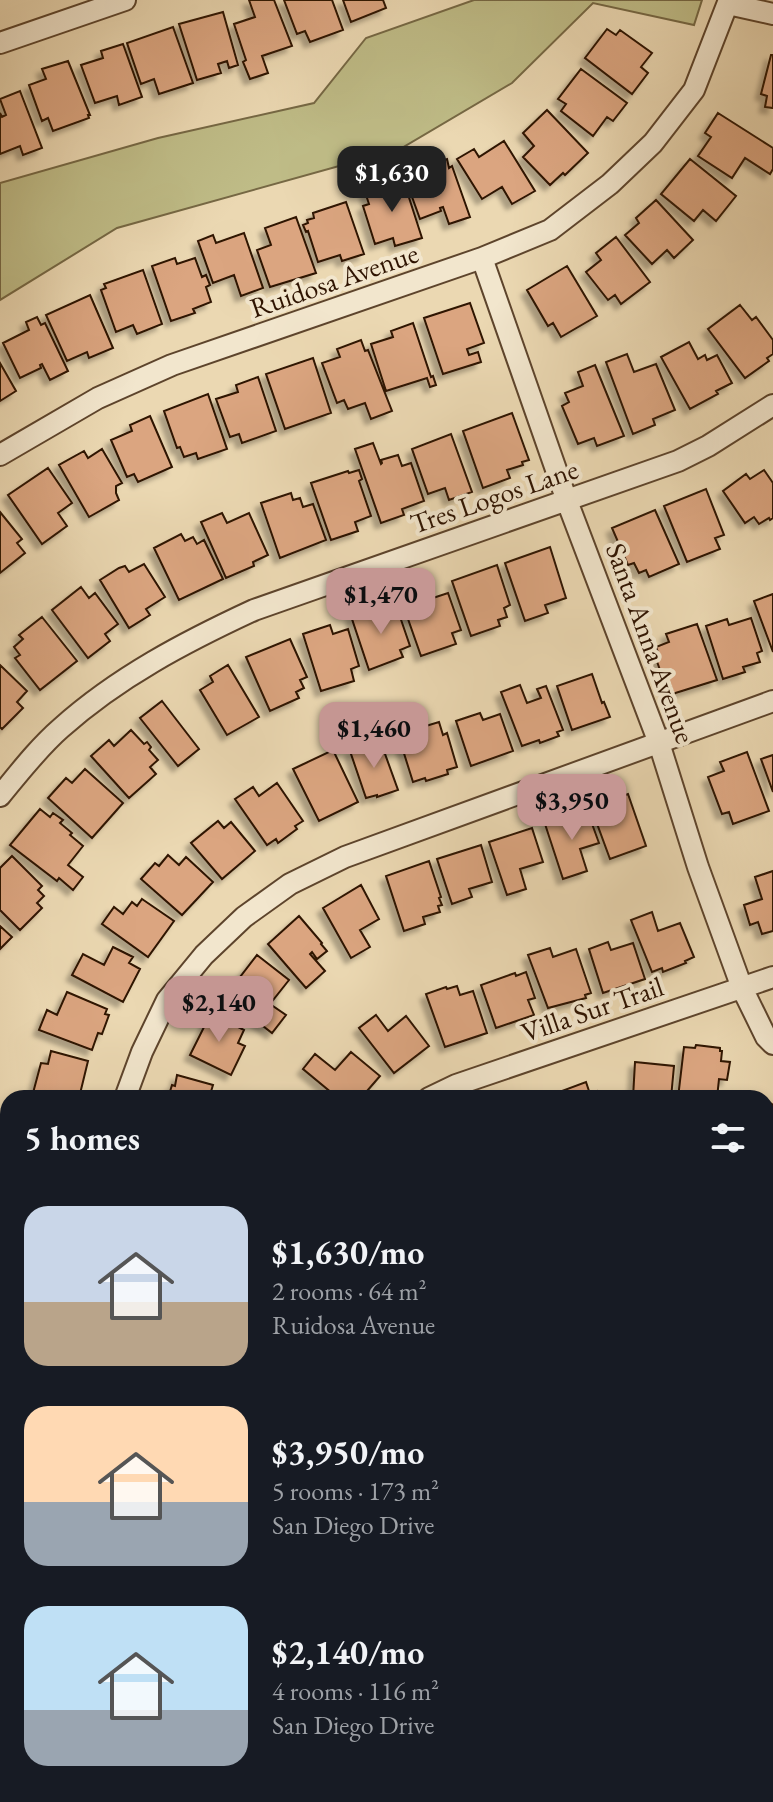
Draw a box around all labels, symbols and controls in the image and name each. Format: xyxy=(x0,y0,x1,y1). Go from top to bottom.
pin: $1,630 xyxy=(327,146,457,214)
text: $1,630 xyxy=(355,155,429,189)
street label: Ruidosa Avenue xyxy=(245,234,423,326)
street label: Tres Logos Lane xyxy=(405,450,583,542)
street label: Santa Anna Avenue xyxy=(598,538,704,748)
pin: $1,470 xyxy=(316,568,446,636)
text: $1,470 xyxy=(344,577,418,611)
pin: $1,460 xyxy=(309,702,439,770)
text: $1,460 xyxy=(337,711,411,745)
pin: $3,950 xyxy=(507,774,637,842)
text: $3,950 xyxy=(535,783,609,817)
street label: Villa Sur Trail xyxy=(516,968,668,1050)
pin: $2,140 xyxy=(154,976,284,1044)
text: $2,140 xyxy=(182,985,256,1019)
text: 5 homes xyxy=(24,1116,140,1160)
icon: filters xyxy=(706,1116,750,1160)
text: $1,630/mo xyxy=(272,1230,424,1274)
icon: home xyxy=(88,1238,184,1334)
text: 2 rooms · 64 m² xyxy=(272,1274,427,1308)
text: Ruidosa Avenue xyxy=(272,1308,435,1342)
text: $3,950/mo xyxy=(272,1430,424,1474)
icon: home xyxy=(88,1438,184,1534)
text: 5 rooms · 173 m² xyxy=(272,1474,439,1508)
text: San Diego Drive xyxy=(272,1508,434,1542)
text: $2,140/mo xyxy=(272,1630,424,1674)
icon: home xyxy=(88,1638,184,1734)
text: 4 rooms · 116 m² xyxy=(272,1674,439,1708)
text: San Diego Drive xyxy=(272,1708,434,1742)

